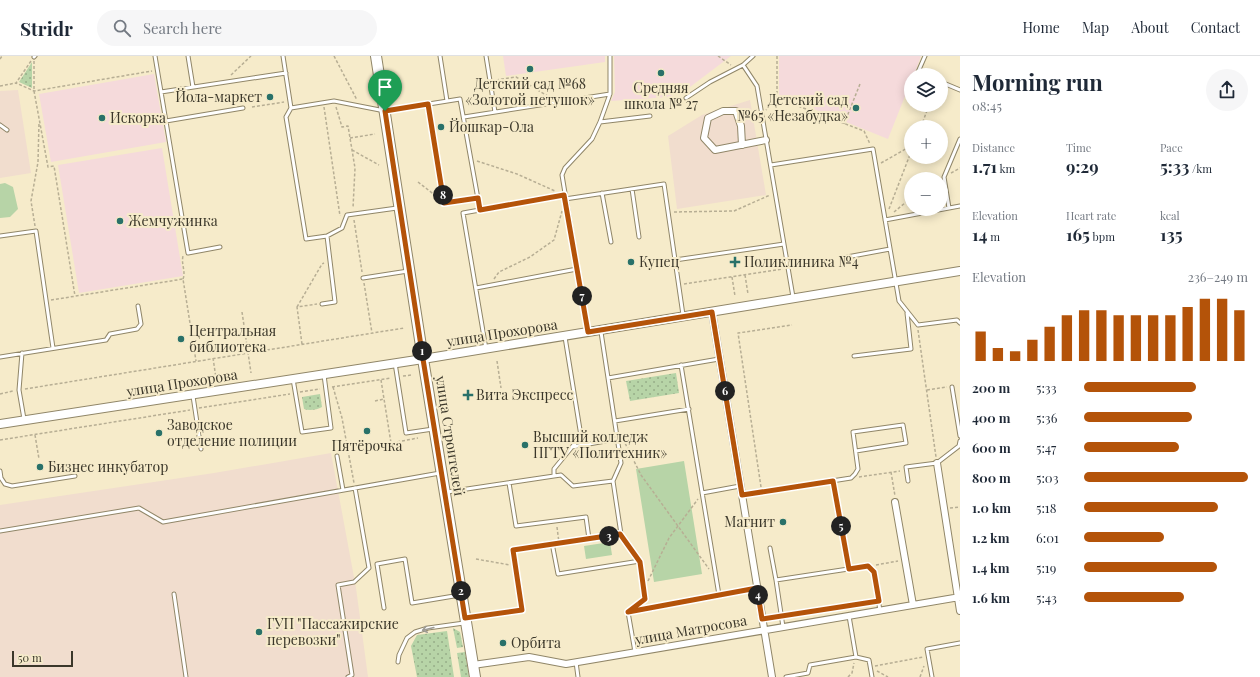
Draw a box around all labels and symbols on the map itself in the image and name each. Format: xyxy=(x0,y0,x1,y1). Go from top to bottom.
marker: Детский сад №68 «Золотой петушок» xyxy=(525,64,535,74)
marker: Средняя школа № 27 xyxy=(656,68,666,78)
pin xyxy=(368,70,402,111)
place label: Детский сад №68 «Золотой петушок» xyxy=(465,74,595,109)
place label: Средняя школа № 27 xyxy=(624,78,698,113)
place label: Йола-маркет xyxy=(175,87,262,106)
place label: Детский сад №65 «Незабудка» xyxy=(737,90,849,125)
marker: Йола-маркет xyxy=(265,92,275,102)
marker: Детский сад №65 «Незабудка» xyxy=(851,103,861,113)
place label: Искорка xyxy=(110,108,166,127)
marker: Искорка xyxy=(97,113,107,123)
place label: Йошкар-Ола xyxy=(449,117,534,136)
marker: Йошкар-Ола xyxy=(436,122,446,132)
pin: 8 xyxy=(433,185,453,205)
place label: Жемчужинка xyxy=(128,211,218,230)
marker: Жемчужинка xyxy=(115,216,125,226)
place label: Купец xyxy=(639,252,680,271)
place label: Поликлиника №4 xyxy=(744,252,859,271)
marker: Поликлиника №4 xyxy=(729,256,741,268)
marker: Купец xyxy=(626,257,636,267)
pin: 7 xyxy=(572,286,592,306)
street label: улица Прохорова xyxy=(444,314,559,351)
place label: Центральная библиотека xyxy=(189,321,277,356)
marker: Центральная библиотека xyxy=(176,334,186,344)
pin: 1 xyxy=(412,341,432,361)
street label: улица Прохорова xyxy=(124,364,239,401)
street label: улица Строителей xyxy=(431,373,469,498)
pin: 6 xyxy=(715,381,735,401)
place label: Вита Экспресс xyxy=(476,385,574,404)
marker: Вита Экспресс xyxy=(463,390,473,400)
place label: Заводское отделение полиции xyxy=(167,415,297,450)
marker: Пятёрочка xyxy=(362,426,372,436)
place label: Высший колледж ПГТУ «Политехник» xyxy=(533,427,667,462)
marker: Заводское отделение полиции xyxy=(154,428,164,438)
place label: Пятёрочка xyxy=(331,436,403,455)
marker: Высший колледж ПГТУ «Политехник» xyxy=(520,440,530,450)
place label: Бизнес инкубатор xyxy=(48,457,168,476)
marker: Бизнес инкубатор xyxy=(35,462,45,472)
place label: Магнит xyxy=(724,512,775,531)
pin: 5 xyxy=(831,516,851,536)
marker: Магнит xyxy=(778,517,788,527)
pin: 3 xyxy=(599,526,619,546)
pin: 2 xyxy=(451,581,471,601)
pin: 4 xyxy=(748,585,768,605)
street label: улица Матросова xyxy=(633,610,748,649)
place label: ГУП "Пассажирские перевозки" xyxy=(267,614,399,649)
one-way arrow xyxy=(421,625,434,633)
marker: ГУП "Пассажирские перевозки" xyxy=(254,627,264,637)
place label: Орбита xyxy=(511,633,561,652)
marker: Орбита xyxy=(498,638,508,648)
scale bar xyxy=(12,649,73,668)

